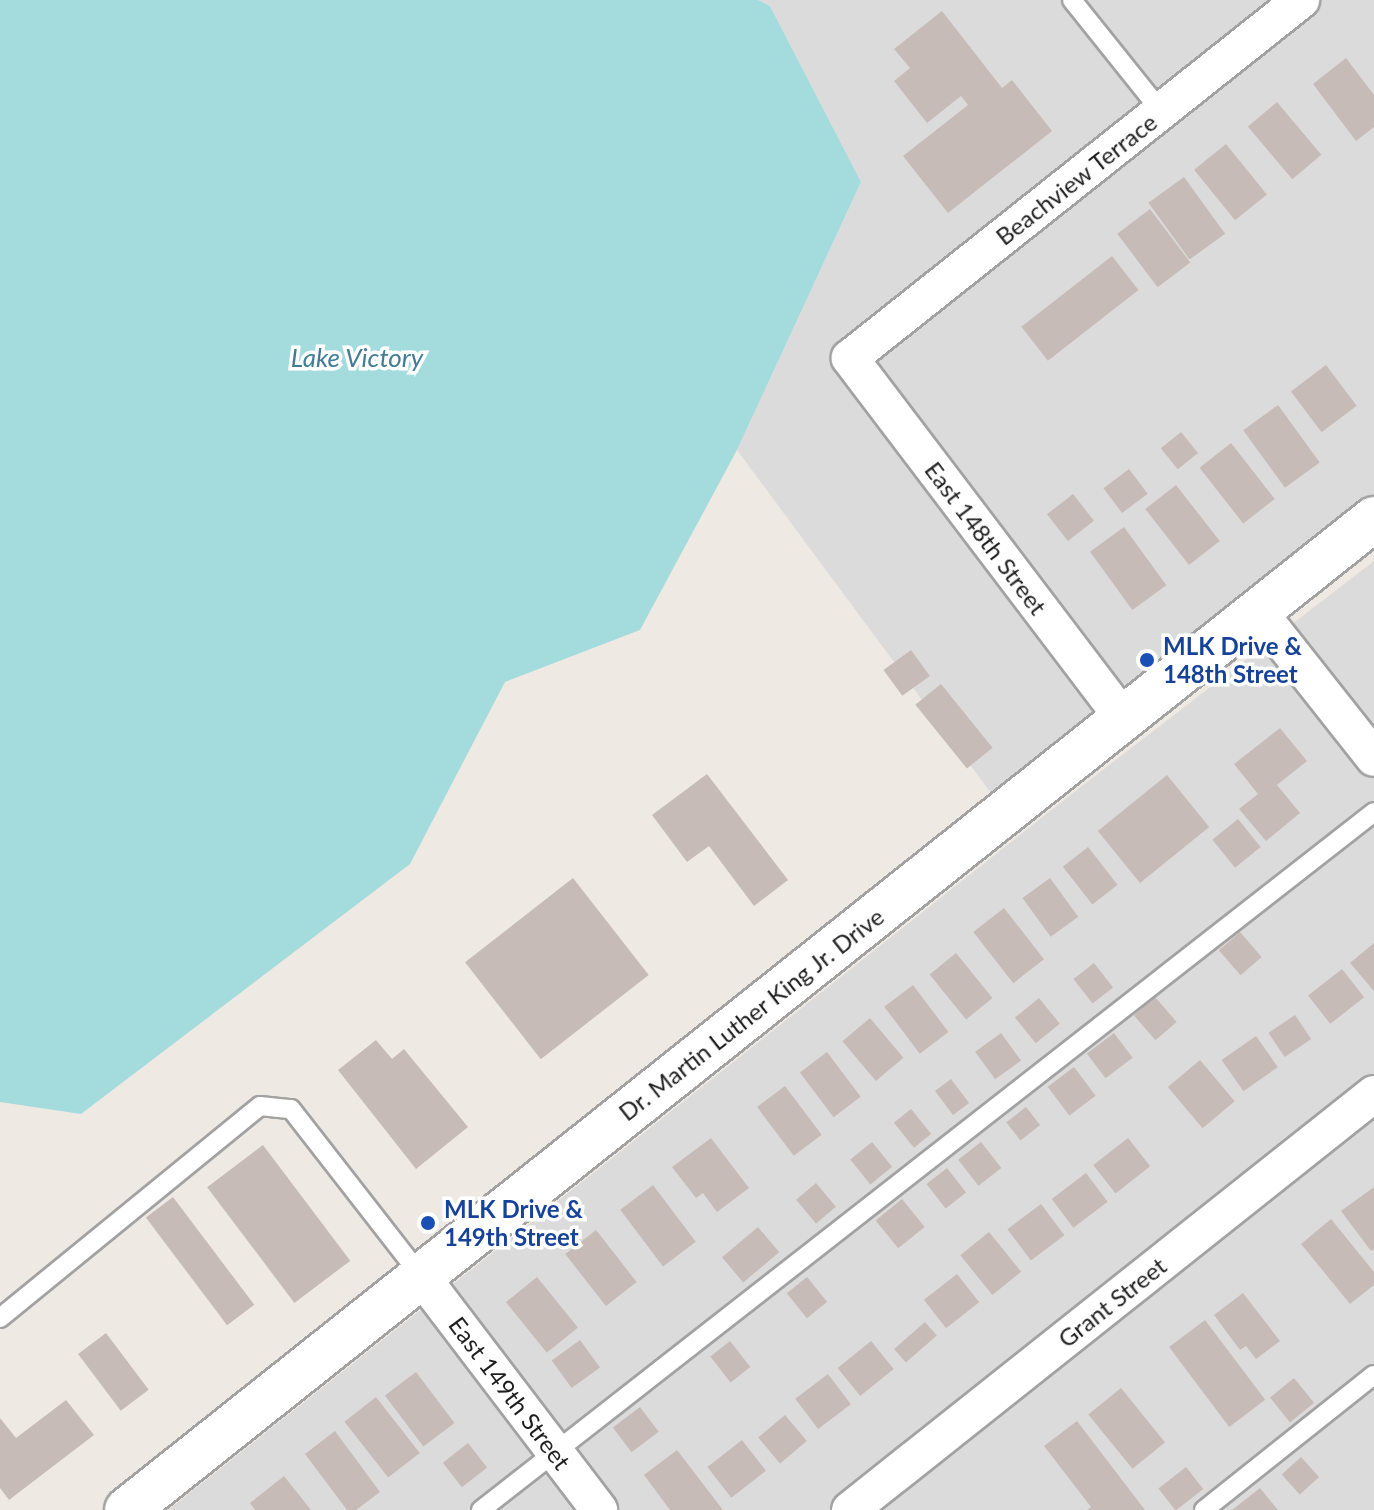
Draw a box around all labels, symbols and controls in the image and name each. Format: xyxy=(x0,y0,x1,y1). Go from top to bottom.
street label: Beachview Terrace xyxy=(989,107,1163,251)
water label: Lake Victory xyxy=(290,342,424,374)
street label: East 148th Street xyxy=(919,456,1053,620)
place label: MLK Drive & 148th Street xyxy=(1163,632,1302,688)
marker: MLK Drive & 148th Street xyxy=(1138,651,1156,669)
street label: Dr. Martin Luther King Jr. Drive xyxy=(612,901,890,1127)
place label: MLK Drive & 149th Street xyxy=(444,1195,583,1251)
marker: MLK Drive & 149th Street xyxy=(419,1214,437,1232)
street label: Grant Street xyxy=(1052,1251,1172,1353)
street label: East 149th Street xyxy=(443,1311,577,1475)

